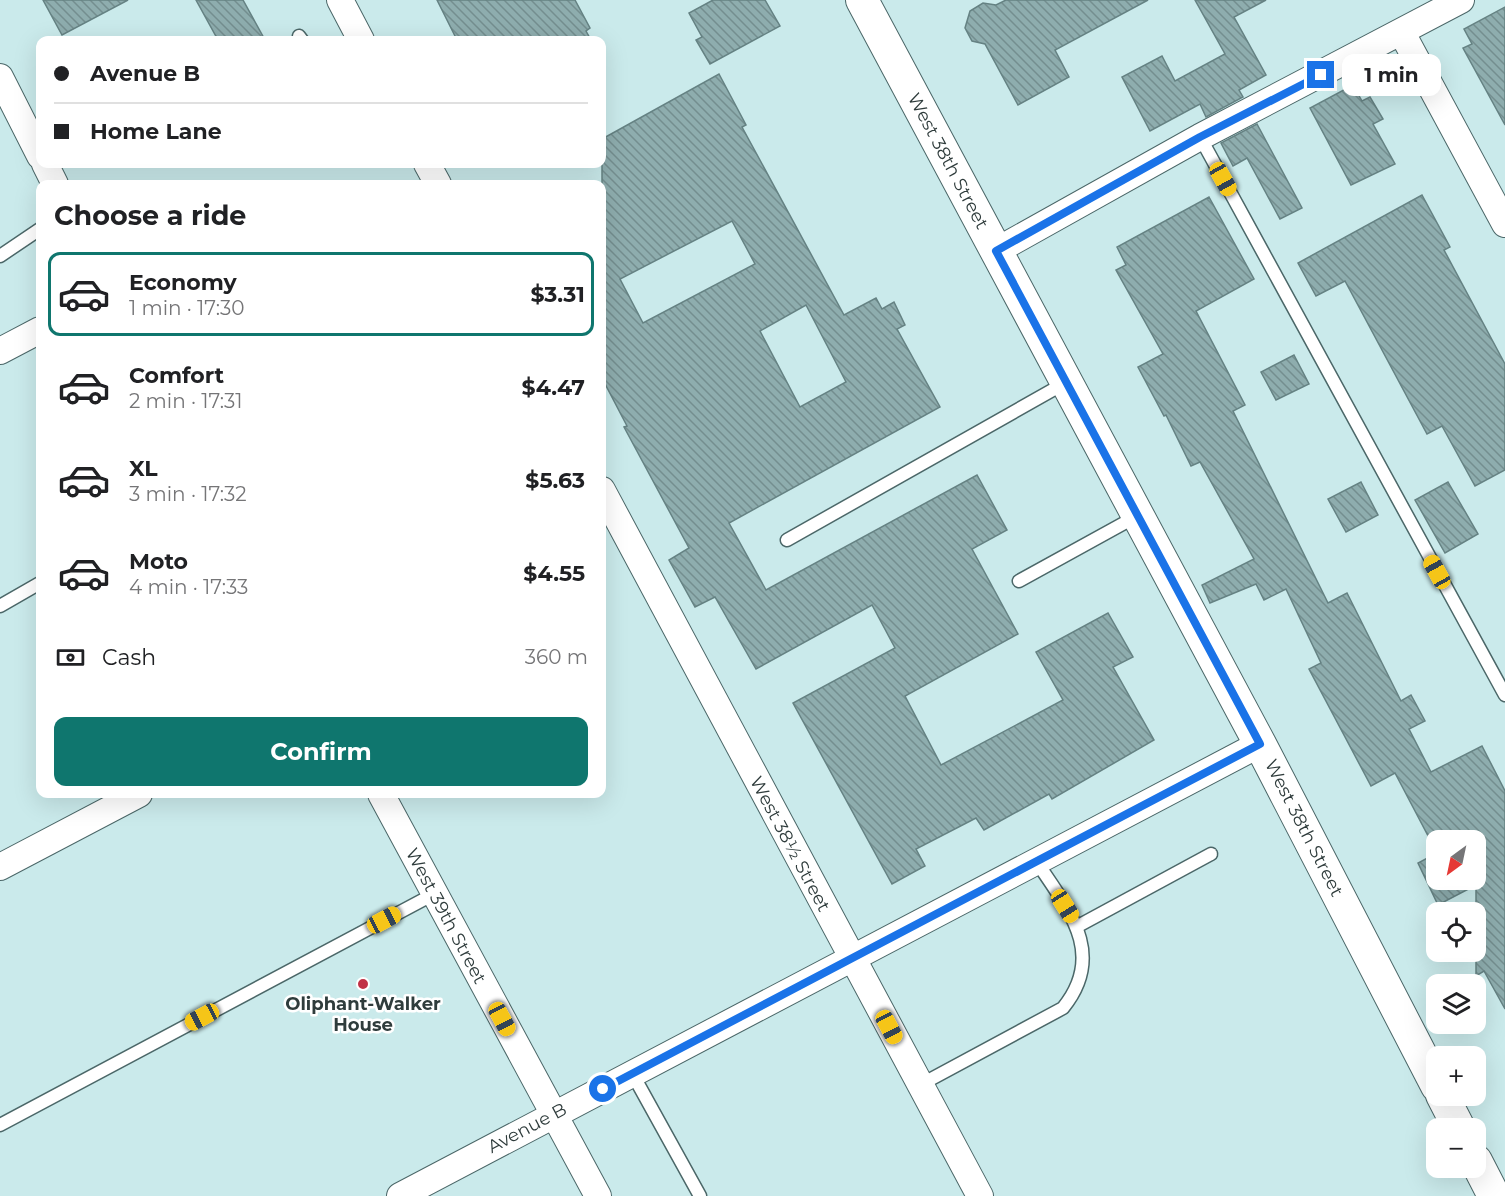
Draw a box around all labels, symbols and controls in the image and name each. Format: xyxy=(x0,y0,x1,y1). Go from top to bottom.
callout: 1 min xyxy=(1342,54,1441,96)
text: Avenue B xyxy=(90,60,200,87)
route end xyxy=(1307,61,1334,88)
text: 1 min xyxy=(1364,63,1419,87)
street label: West 38th Street xyxy=(903,89,993,233)
text: Home Lane xyxy=(90,118,222,145)
car xyxy=(1206,159,1240,199)
text: Choose a ride xyxy=(54,199,246,232)
icon: car xyxy=(57,267,111,321)
text: Economy xyxy=(129,269,237,296)
text: $3.31 xyxy=(530,281,585,308)
text: 1 min · 17:30 xyxy=(129,296,244,320)
icon: car xyxy=(57,360,111,414)
text: Comfort xyxy=(129,362,224,389)
text: $4.47 xyxy=(522,374,585,401)
text: 2 min · 17:31 xyxy=(129,389,243,413)
icon: car xyxy=(57,453,111,507)
text: XL xyxy=(129,455,158,482)
text: $5.63 xyxy=(525,467,585,494)
text: 3 min · 17:32 xyxy=(129,482,247,506)
icon: car xyxy=(57,546,111,600)
text: Moto xyxy=(129,548,188,575)
car xyxy=(1420,552,1454,592)
text: $4.55 xyxy=(523,560,585,587)
text: 4 min · 17:33 xyxy=(129,575,248,599)
icon: cash xyxy=(54,641,87,674)
text: Cash xyxy=(102,644,156,671)
text: 360 m xyxy=(525,645,588,669)
button: Confirm xyxy=(54,717,588,786)
street label: West 38th Street xyxy=(1260,756,1348,900)
street label: West 38½ Street xyxy=(745,773,835,915)
north arrow xyxy=(1426,830,1486,890)
map controls xyxy=(1426,830,1486,1178)
street label: West 39th Street xyxy=(401,844,491,988)
car xyxy=(1048,886,1082,926)
button: locate xyxy=(1426,902,1486,962)
car xyxy=(364,904,404,936)
button: layers xyxy=(1426,974,1486,1034)
marker: Oliphant-Walker House xyxy=(356,977,370,991)
place label: Oliphant-Walker House xyxy=(285,993,441,1036)
car xyxy=(486,999,518,1039)
car xyxy=(182,1001,222,1033)
car xyxy=(873,1007,905,1047)
button: + xyxy=(1426,1046,1486,1106)
route start xyxy=(589,1075,616,1102)
street label: Avenue B xyxy=(484,1098,570,1158)
button: − xyxy=(1426,1118,1486,1178)

